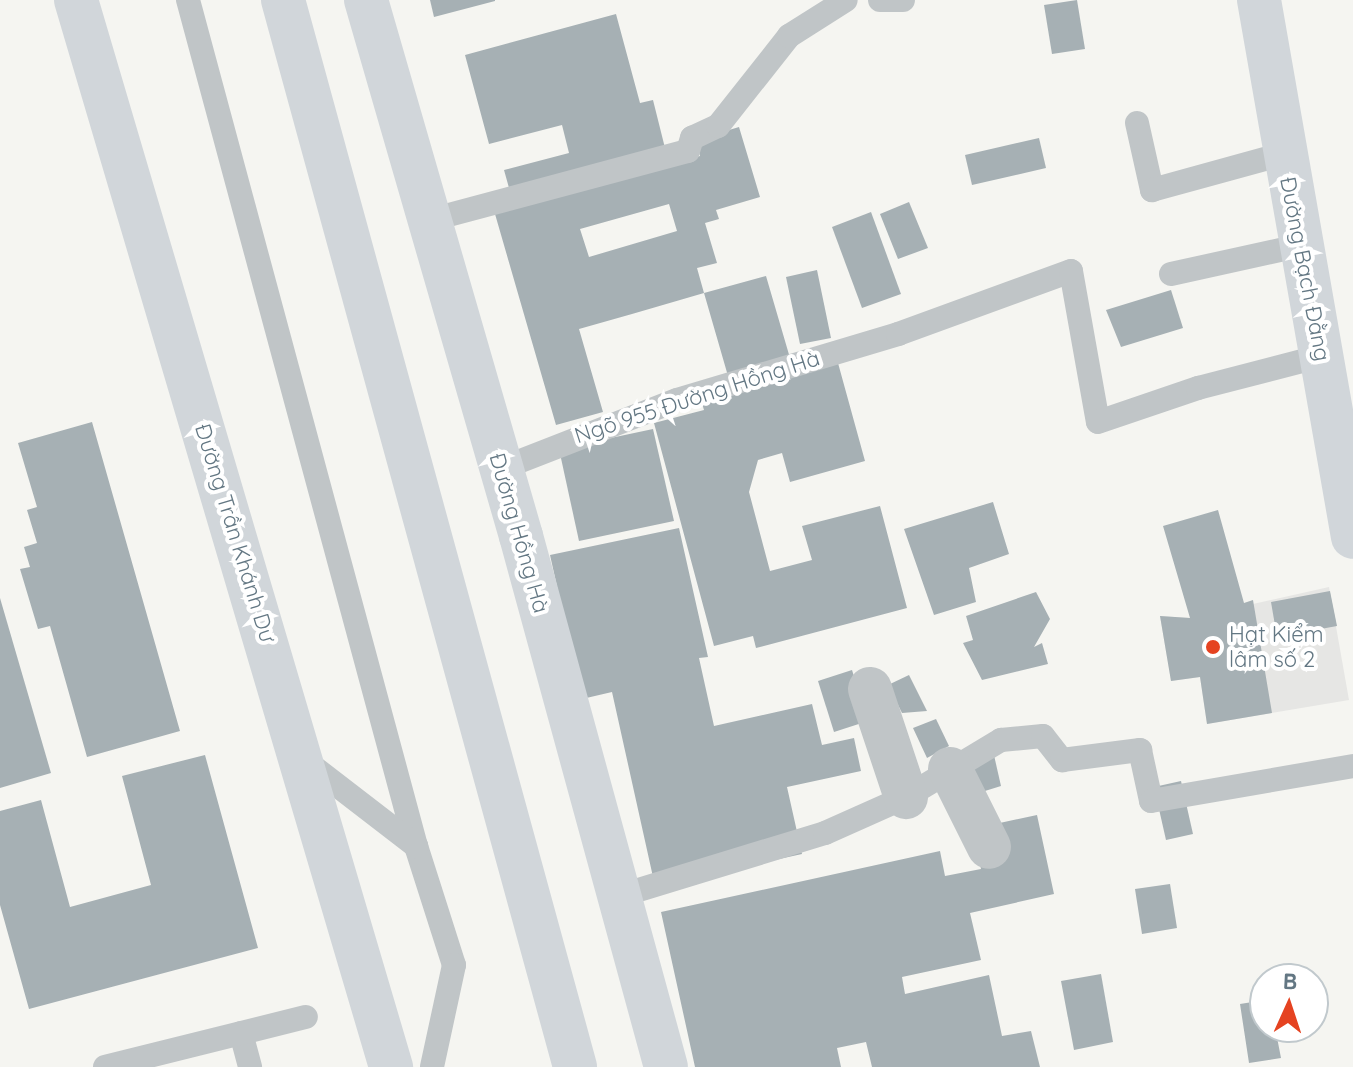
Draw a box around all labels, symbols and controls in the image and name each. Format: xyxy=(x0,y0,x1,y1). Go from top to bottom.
street label: Đường Bạch Đằng xyxy=(1274,175,1336,363)
street label: Ngõ 955 Đường Hồng Hà xyxy=(571,345,823,449)
street label: Đường Trần Khánh Dư xyxy=(189,421,281,645)
street label: Đường Hồng Hà xyxy=(484,450,554,616)
place label: Hạt Kiểm lâm số 2 xyxy=(1229,621,1324,672)
marker: Hạt Kiểm lâm số 2 xyxy=(1204,638,1222,656)
north arrow xyxy=(1249,963,1329,1043)
text: B xyxy=(1282,967,1298,995)

